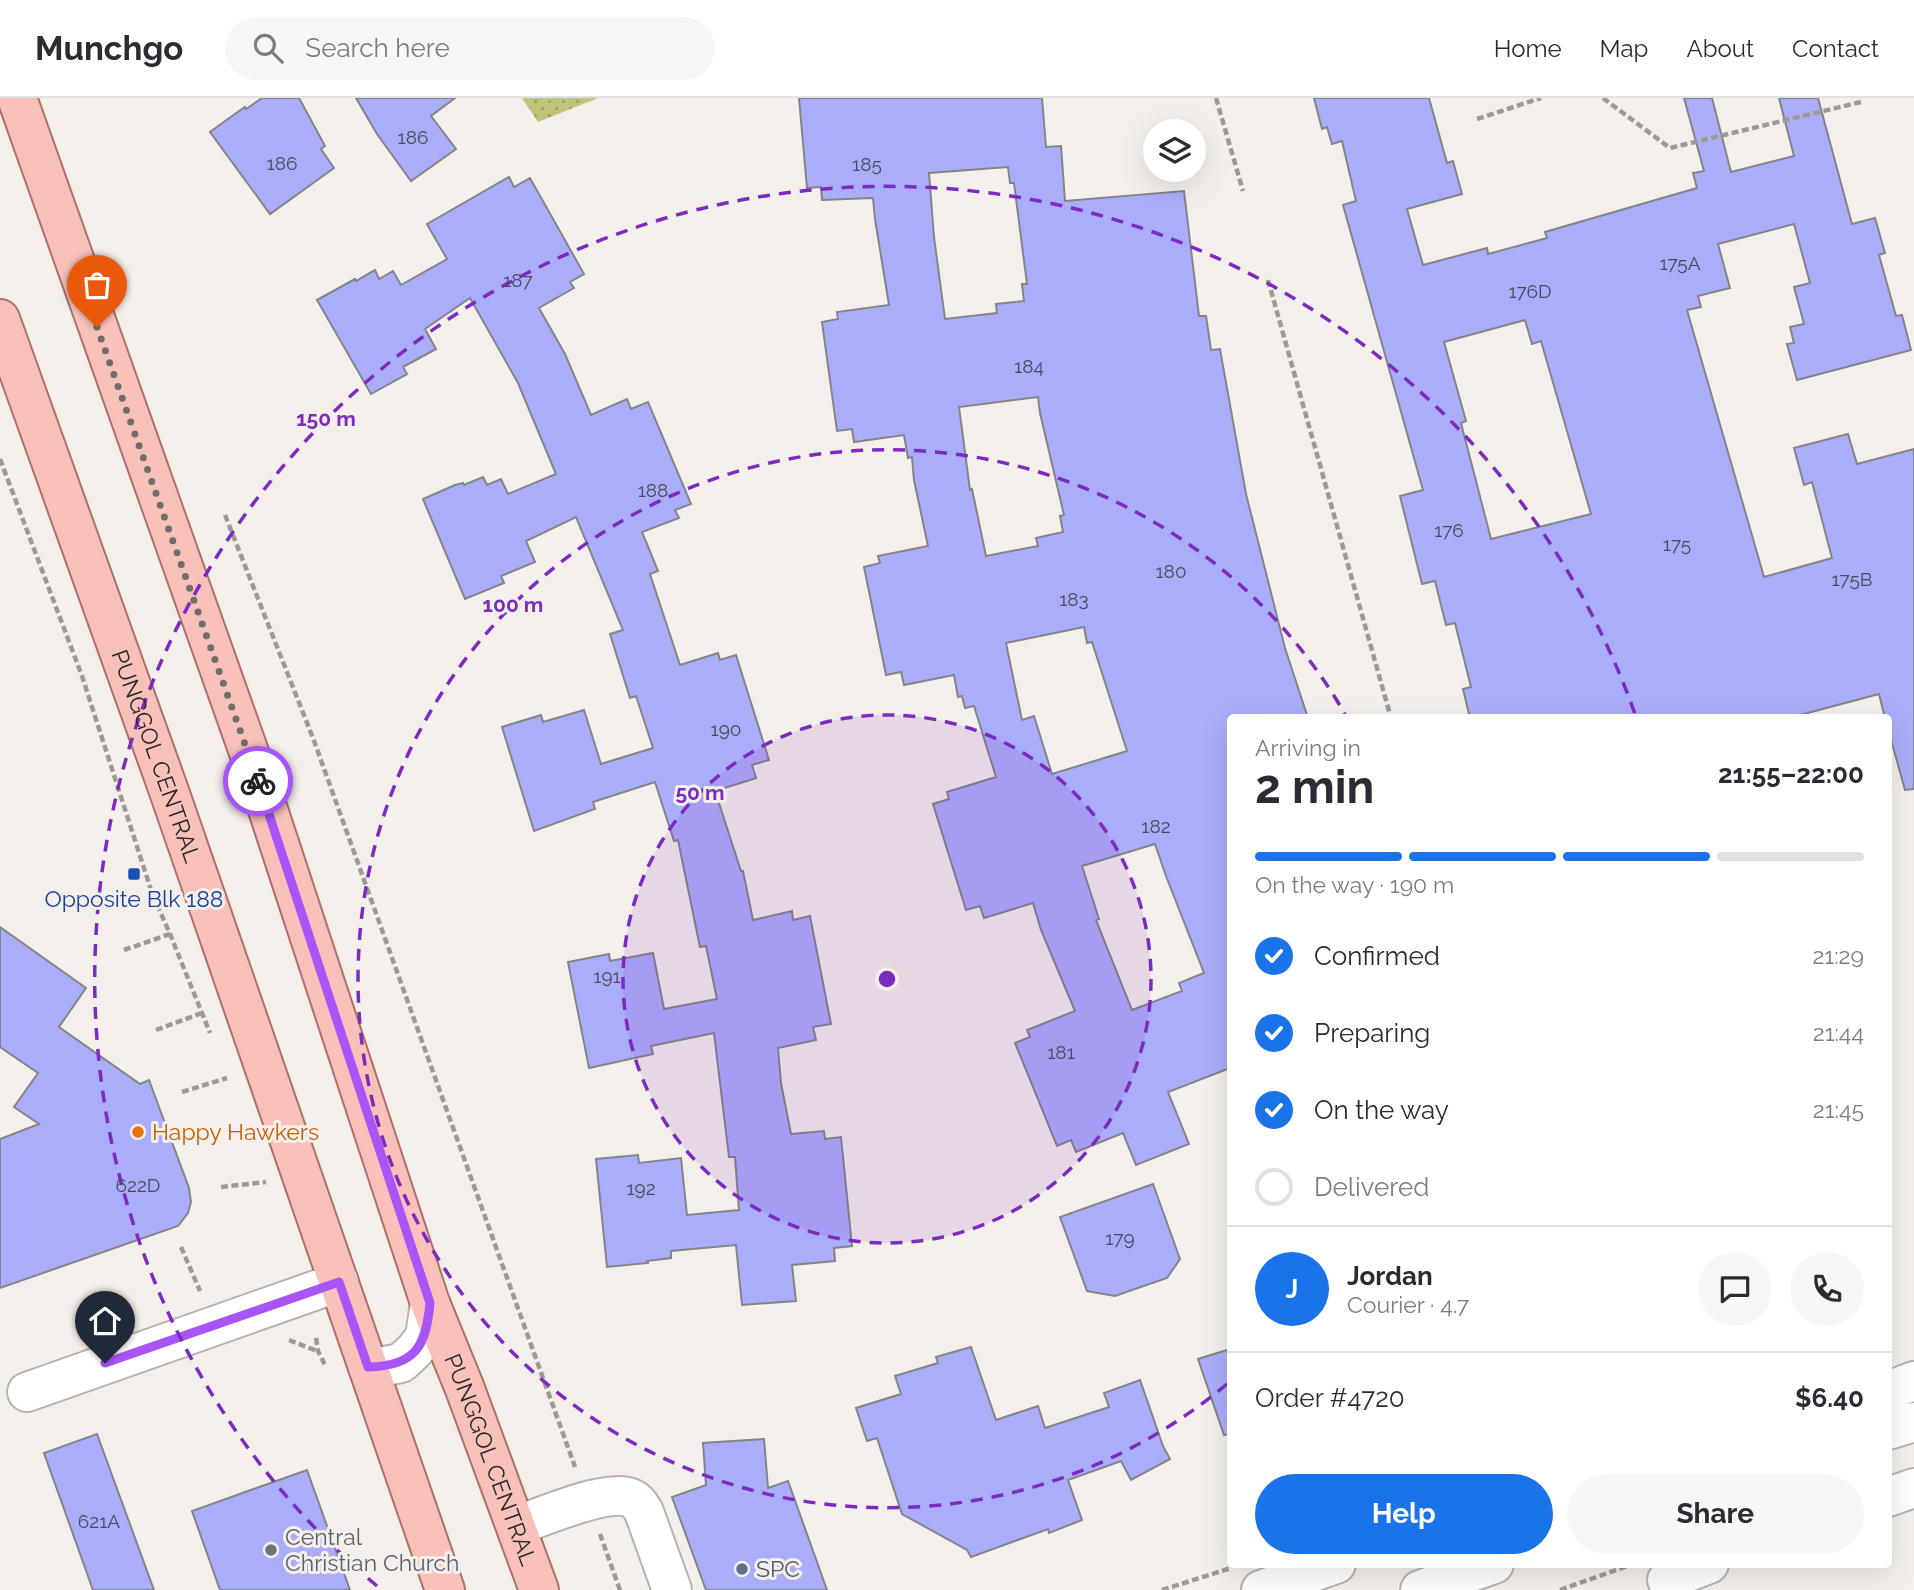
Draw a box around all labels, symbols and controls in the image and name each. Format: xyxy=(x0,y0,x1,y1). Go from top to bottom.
search box xyxy=(225,17,715,80)
text: Munchgo xyxy=(35,29,183,68)
icon: search xyxy=(249,29,287,67)
text: Search here xyxy=(305,33,450,63)
text: Home xyxy=(1494,34,1562,63)
text: Map xyxy=(1600,34,1648,63)
text: About xyxy=(1686,34,1754,63)
text: Contact xyxy=(1792,34,1879,63)
map controls xyxy=(1143,119,1206,182)
button: layers xyxy=(1143,119,1206,182)
house number: 186 xyxy=(398,126,428,148)
house number: 186 xyxy=(267,152,297,174)
house number: 185 xyxy=(852,153,882,175)
house number: 175A xyxy=(1659,252,1701,274)
pin xyxy=(67,255,127,327)
icon: bag xyxy=(78,266,116,304)
house number: 187 xyxy=(503,269,533,291)
house number: 176D xyxy=(1508,280,1552,302)
house number: 184 xyxy=(1014,355,1044,377)
text: 150 m xyxy=(296,406,356,431)
house number: 188 xyxy=(638,479,668,501)
house number: 176 xyxy=(1434,519,1464,541)
house number: 175 xyxy=(1663,533,1691,555)
house number: 180 xyxy=(1155,560,1187,582)
house number: 175B xyxy=(1832,568,1872,590)
house number: 183 xyxy=(1059,588,1089,610)
text: 100 m xyxy=(483,592,543,617)
street label: PUNGGOL CENTRAL xyxy=(106,646,207,866)
house number: 190 xyxy=(711,718,741,740)
text: Arriving in xyxy=(1255,734,1361,761)
courier xyxy=(223,746,293,816)
text: 21:55–22:00 xyxy=(1718,759,1864,789)
text: 2 min xyxy=(1255,760,1374,814)
icon: bike xyxy=(239,762,277,800)
text: 50 m xyxy=(675,780,725,805)
house number: 182 xyxy=(1141,815,1171,837)
marker: Opposite Blk 188 xyxy=(126,866,142,882)
text: On the way · 190 m xyxy=(1255,871,1454,898)
place label: Opposite Blk 188 xyxy=(44,885,224,912)
icon: check xyxy=(1255,937,1293,975)
text: Confirmed xyxy=(1314,941,1440,971)
text: 21:29 xyxy=(1812,942,1864,969)
house number: 191 xyxy=(593,965,621,987)
centre of rings xyxy=(875,967,899,991)
icon: check xyxy=(1255,1014,1293,1052)
text: Preparing xyxy=(1314,1018,1430,1048)
text: 21:44 xyxy=(1813,1019,1864,1046)
house number: 181 xyxy=(1047,1041,1075,1063)
icon: check xyxy=(1255,1091,1293,1129)
text: On the way xyxy=(1314,1095,1449,1125)
text: 21:45 xyxy=(1813,1096,1864,1123)
place label: Happy Hawkers xyxy=(152,1118,319,1145)
marker: Happy Hawkers xyxy=(130,1124,146,1140)
text: Delivered xyxy=(1314,1172,1429,1202)
house number: 622D xyxy=(116,1174,160,1196)
house number: 192 xyxy=(626,1177,656,1199)
house number: 179 xyxy=(1105,1227,1135,1249)
button: chat xyxy=(1698,1252,1772,1326)
button: phone xyxy=(1790,1252,1864,1326)
text: Jordan xyxy=(1347,1261,1433,1291)
text: J xyxy=(1286,1274,1298,1304)
pin xyxy=(75,1291,135,1363)
text: Courier · 4.7 xyxy=(1347,1291,1469,1318)
icon: home xyxy=(86,1302,124,1340)
street label: PUNGGOL CENTRAL xyxy=(439,1350,543,1570)
text: Order #4720 xyxy=(1255,1383,1405,1413)
text: $6.40 xyxy=(1795,1383,1864,1413)
button: Help xyxy=(1255,1474,1553,1554)
button: Share xyxy=(1567,1474,1864,1554)
house number: 621A xyxy=(78,1510,120,1532)
place label: Central Christian Church xyxy=(285,1523,460,1576)
marker: Central Christian Church xyxy=(263,1542,279,1558)
place label: SPC xyxy=(756,1555,800,1582)
marker: SPC xyxy=(734,1561,750,1577)

